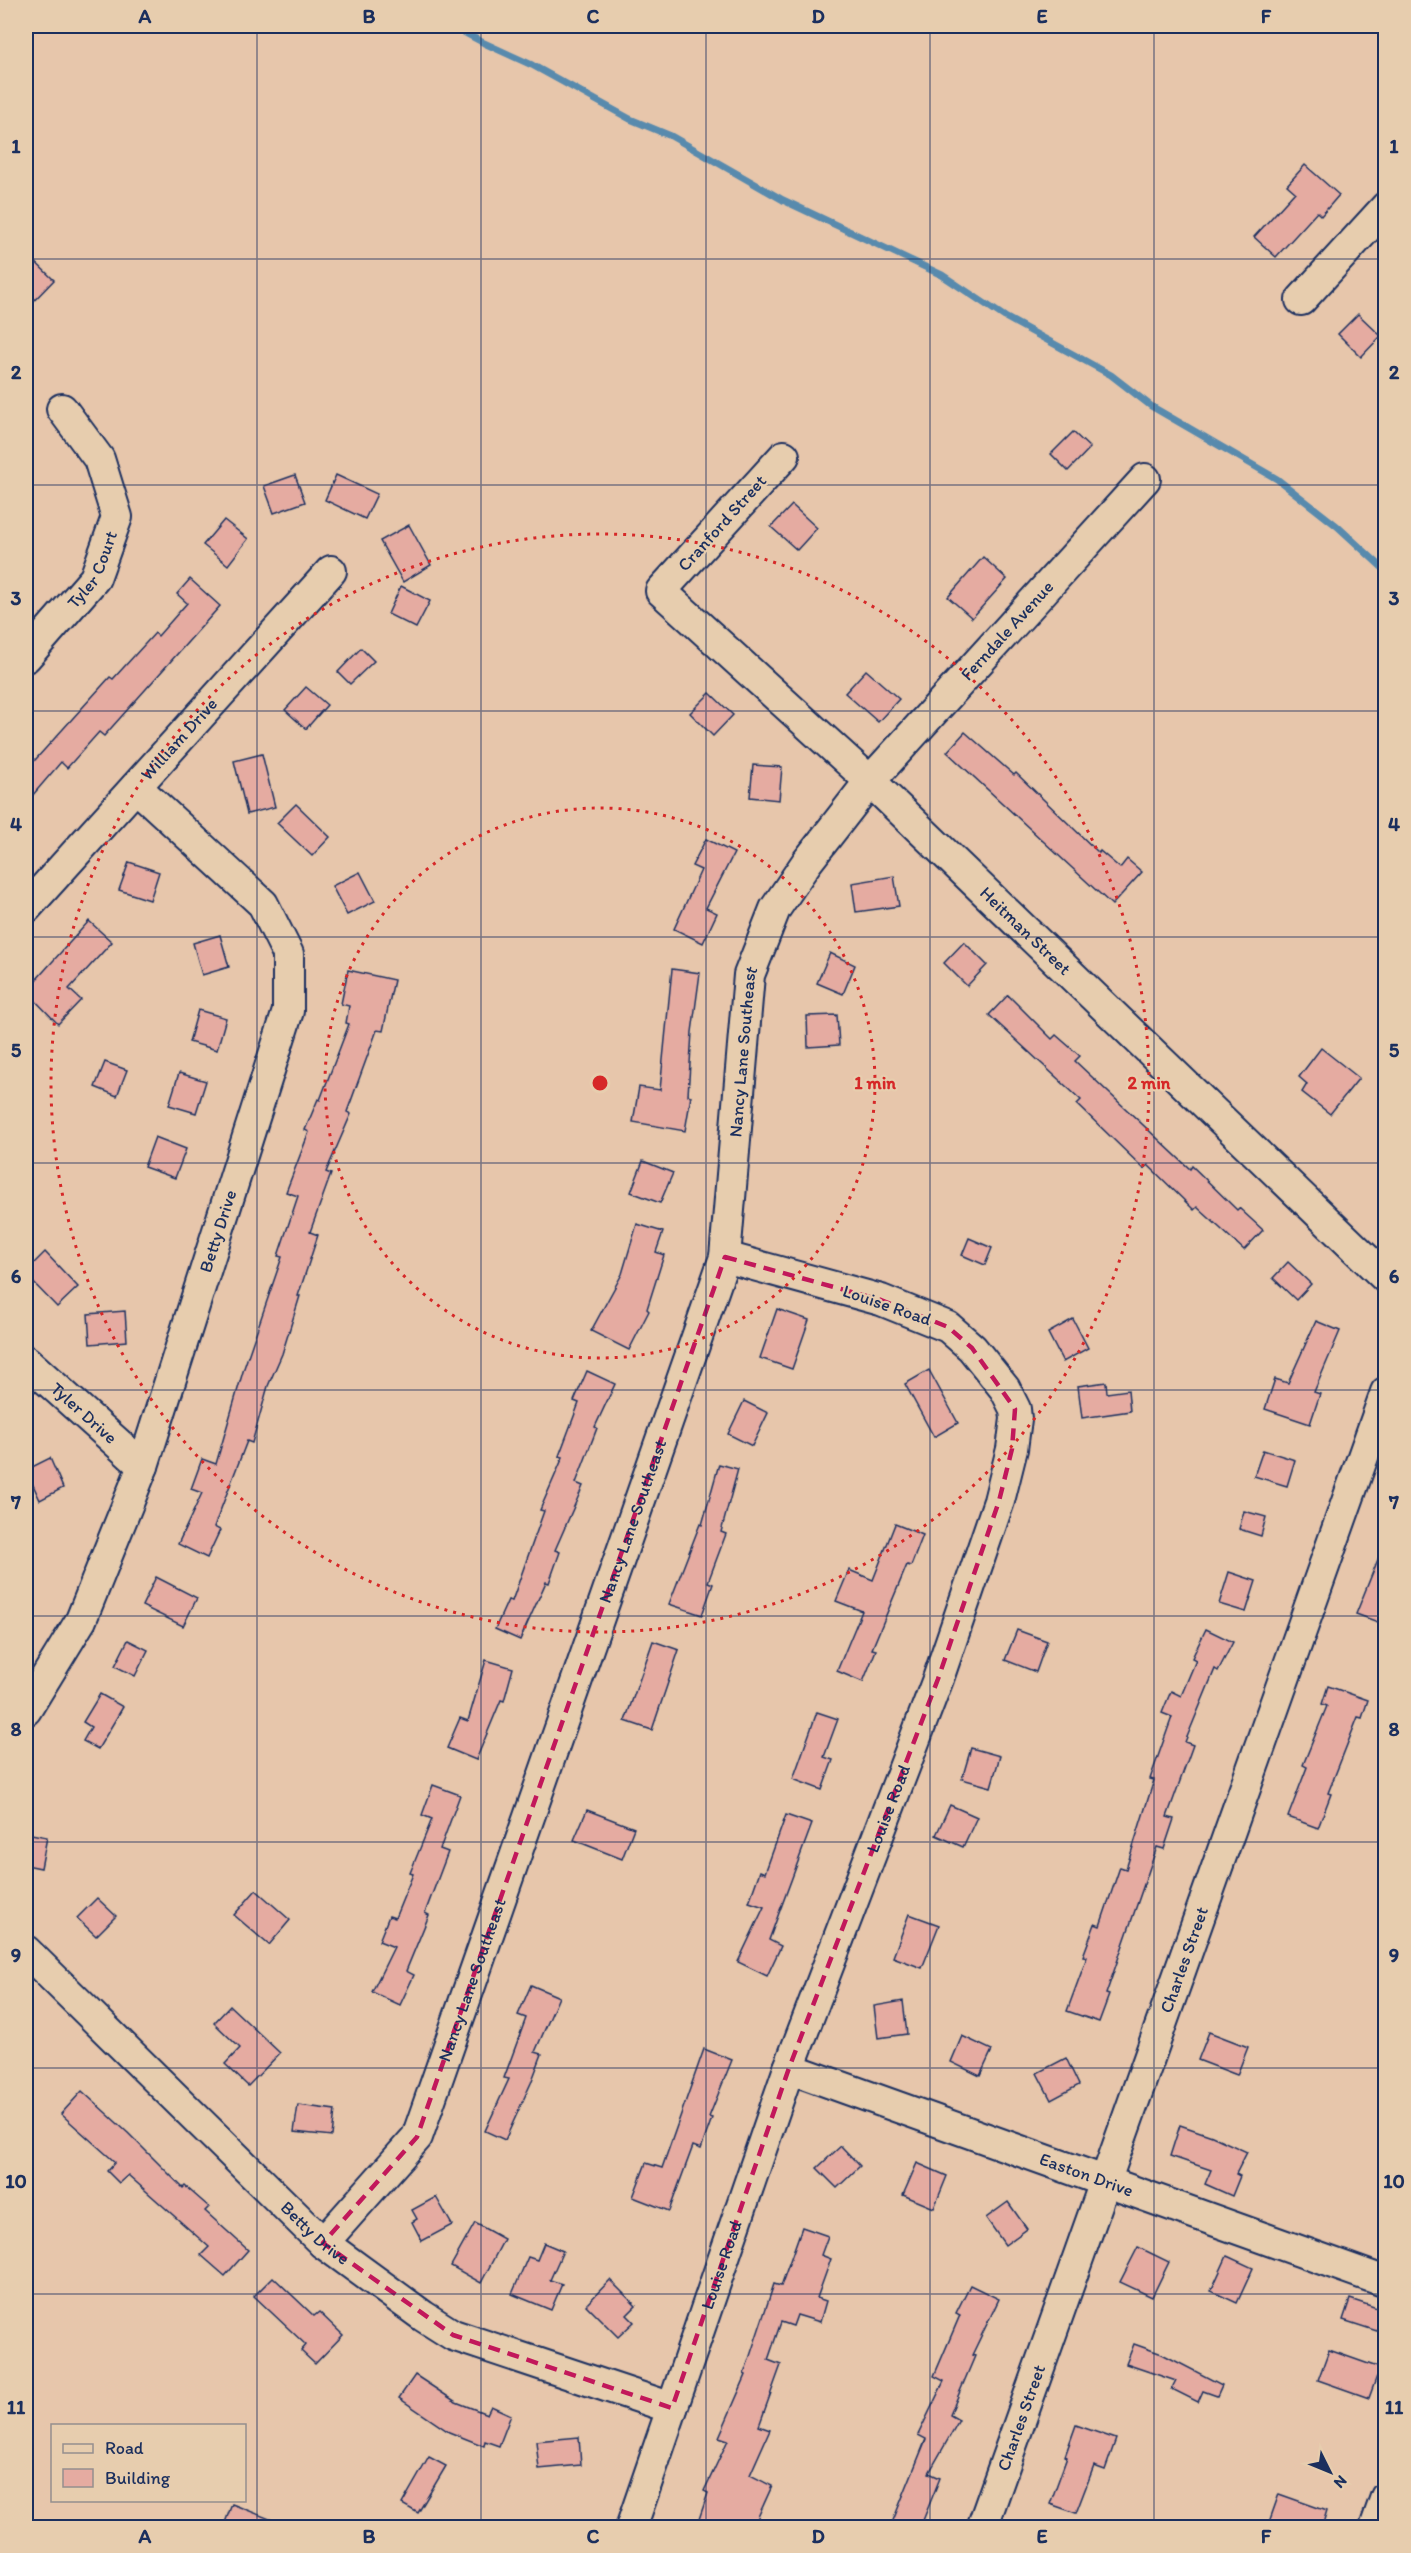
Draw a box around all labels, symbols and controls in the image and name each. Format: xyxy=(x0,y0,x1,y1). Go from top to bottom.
text: A xyxy=(138,4,152,28)
text: B xyxy=(363,4,376,28)
text: C xyxy=(587,4,600,28)
text: D xyxy=(811,4,825,28)
text: E xyxy=(1036,4,1048,28)
text: F xyxy=(1261,4,1272,28)
text: 1 xyxy=(11,134,21,158)
text: 1 xyxy=(1389,134,1399,158)
text: 2 xyxy=(11,360,22,384)
text: 2 xyxy=(1389,360,1400,384)
street label: Cranford Street xyxy=(673,470,771,576)
street label: Tyler Court xyxy=(62,528,122,613)
street label: Ferndale Avenue xyxy=(956,576,1058,685)
text: 3 xyxy=(11,586,22,610)
text: 3 xyxy=(1389,586,1400,610)
street label: William Drive xyxy=(136,693,222,785)
text: 4 xyxy=(10,812,22,836)
text: 4 xyxy=(1388,812,1400,836)
street label: Heitman Street xyxy=(975,882,1076,980)
street label: Nancy Lane Southeast xyxy=(724,963,763,1138)
text: 5 xyxy=(11,1038,22,1062)
text: 5 xyxy=(1389,1038,1400,1062)
text: 1 min xyxy=(854,1072,896,1094)
text: 2 min xyxy=(1128,1072,1171,1094)
centre of rings xyxy=(590,1073,610,1093)
street label: Betty Drive xyxy=(194,1187,241,1275)
text: 6 xyxy=(11,1264,22,1288)
text: 6 xyxy=(1389,1264,1400,1288)
street label: Louise Road xyxy=(840,1280,935,1331)
street label: Tyler Drive xyxy=(46,1378,122,1449)
street label: Nancy Lane Southeast xyxy=(594,1436,671,1606)
text: 7 xyxy=(10,1490,21,1514)
text: 7 xyxy=(1388,1490,1399,1514)
text: 8 xyxy=(11,1717,22,1741)
text: 8 xyxy=(1389,1717,1400,1741)
street label: Louise Road xyxy=(862,1761,915,1856)
street label: Nancy Lane Southeast xyxy=(433,1895,511,2065)
street label: Charles Street xyxy=(1155,1904,1213,2016)
text: 9 xyxy=(11,1943,21,1967)
text: 9 xyxy=(1389,1943,1399,1967)
street label: Easton Drive xyxy=(1037,2148,1136,2202)
text: 10 xyxy=(5,2169,27,2193)
text: 10 xyxy=(1383,2169,1405,2193)
street label: Betty Drive xyxy=(276,2196,354,2270)
street label: Louise Road xyxy=(696,2217,747,2312)
street label: Charles Street xyxy=(992,2361,1050,2474)
text: 11 xyxy=(7,2395,26,2419)
text: 11 xyxy=(1385,2395,1404,2419)
legend xyxy=(51,2424,246,2502)
text: Road xyxy=(105,2437,144,2459)
north arrow xyxy=(1300,2442,1360,2502)
text: Building xyxy=(105,2467,171,2489)
text: N xyxy=(1330,2471,1351,2492)
text: A xyxy=(138,2524,152,2548)
text: B xyxy=(363,2524,376,2548)
text: C xyxy=(587,2524,600,2548)
text: D xyxy=(811,2524,825,2548)
text: E xyxy=(1036,2524,1048,2548)
text: F xyxy=(1261,2524,1272,2548)

